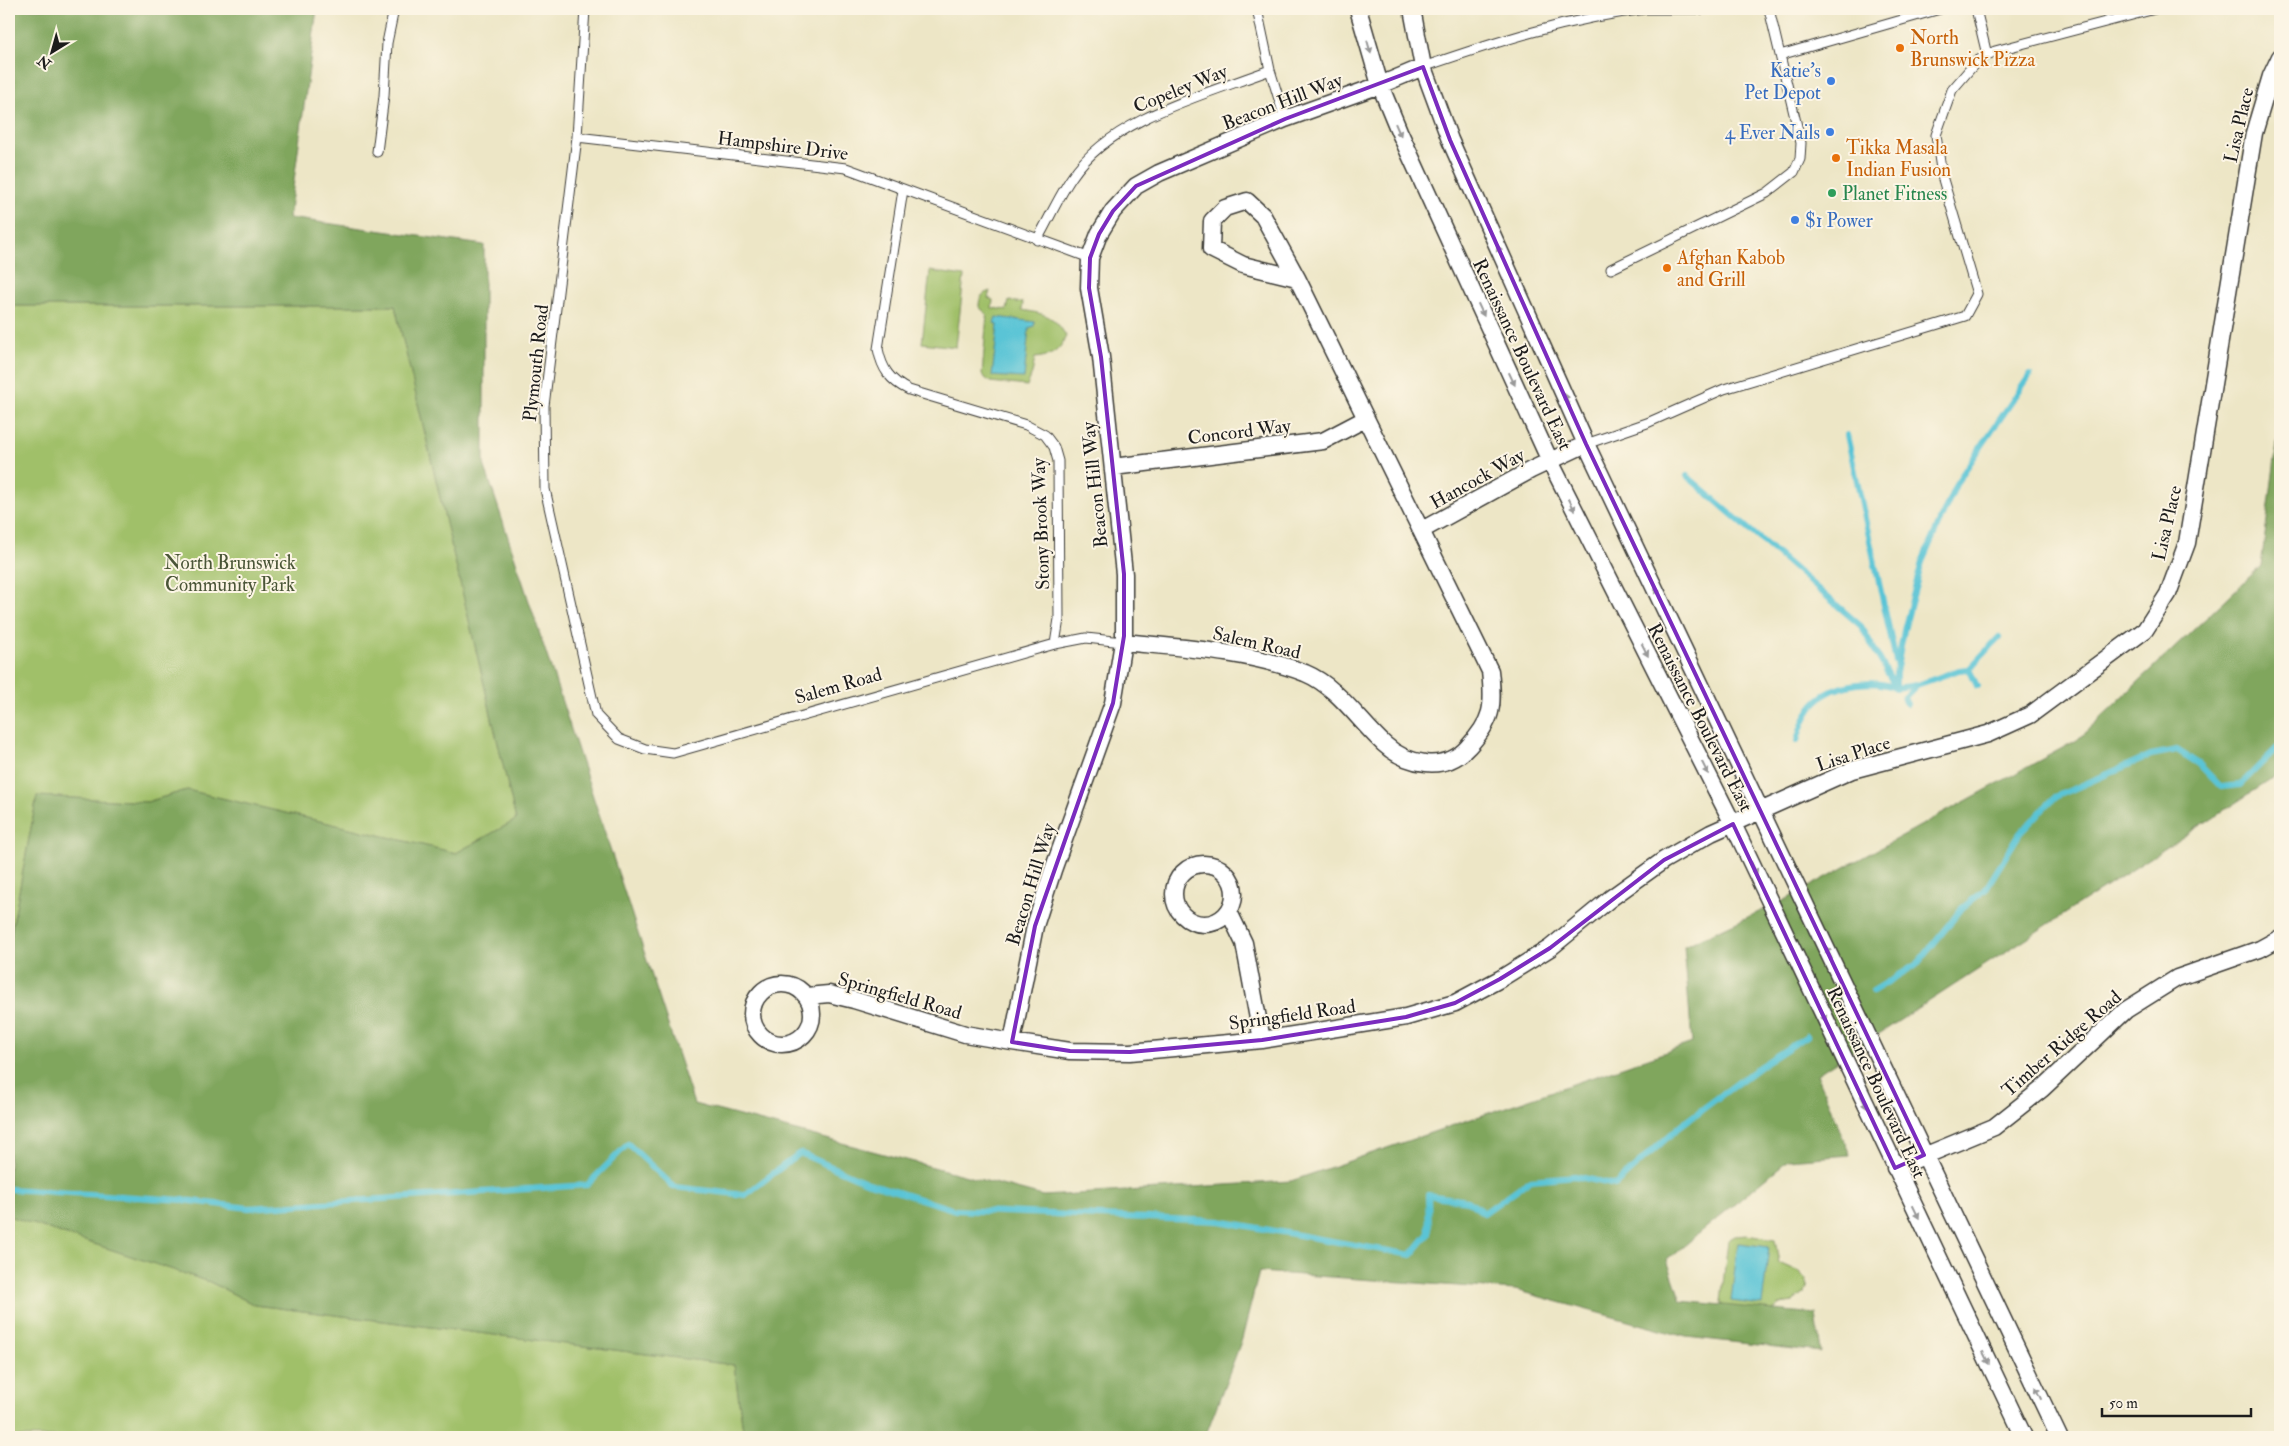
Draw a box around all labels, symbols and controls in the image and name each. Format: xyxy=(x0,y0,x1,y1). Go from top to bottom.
place label: North Brunswick Pizza xyxy=(1910,26,2035,72)
north arrow xyxy=(28,28,78,78)
one-way arrow xyxy=(1365,39,1373,54)
marker: North Brunswick Pizza xyxy=(1894,42,1906,54)
text: N xyxy=(34,51,55,73)
street label: Copeley Way xyxy=(1130,59,1232,120)
place label: Katie's Pet Depot xyxy=(1744,59,1821,106)
street label: Beacon Hill Way xyxy=(1219,68,1346,136)
marker: Katie's Pet Depot xyxy=(1825,75,1837,87)
street label: Lisa Place xyxy=(2219,85,2259,165)
place label: 4 Ever Nails xyxy=(1725,121,1820,145)
one-way arrow xyxy=(1395,123,1403,137)
street label: Hampshire Drive xyxy=(716,126,850,167)
marker: 4 Ever Nails xyxy=(1824,126,1836,138)
place label: Tikka Masala Indian Fusion xyxy=(1846,136,1951,182)
marker: Tikka Masala Indian Fusion xyxy=(1830,152,1842,164)
place label: Planet Fitness xyxy=(1842,182,1947,206)
marker: Planet Fitness xyxy=(1826,187,1838,199)
place label: $1 Power xyxy=(1805,209,1873,233)
marker: $1 Power xyxy=(1789,214,1801,226)
one-way arrow xyxy=(1496,245,1504,259)
place label: Afghan Kabob and Grill xyxy=(1676,246,1785,292)
street label: Renaissance Boulevard East xyxy=(1467,255,1577,454)
marker: Afghan Kabob and Grill xyxy=(1661,262,1673,274)
street label: Plymouth Road xyxy=(518,303,554,423)
one-way arrow xyxy=(1477,303,1485,317)
one-way arrow xyxy=(1509,372,1517,386)
one-way arrow xyxy=(1562,393,1570,407)
street label: Concord Way xyxy=(1186,414,1293,450)
street label: Beacon Hill Way xyxy=(1076,420,1114,549)
street label: Hancock Way xyxy=(1426,443,1529,515)
street label: Stony Brook Way xyxy=(1027,457,1055,590)
street label: Lisa Place xyxy=(2147,483,2187,563)
one-way arrow xyxy=(1568,497,1576,512)
park label: North Brunswick Community Park xyxy=(164,551,296,597)
one-way arrow xyxy=(1654,587,1662,601)
street label: Renaissance Boulevard East xyxy=(1642,619,1758,816)
street label: Salem Road xyxy=(1210,621,1304,665)
one-way arrow xyxy=(1641,643,1649,657)
street label: Salem Road xyxy=(792,662,885,710)
street label: Lisa Place xyxy=(1813,731,1893,777)
one-way arrow xyxy=(1701,761,1709,775)
street label: Beacon Hill Way xyxy=(1001,820,1061,948)
one-way arrow xyxy=(1750,861,1758,875)
one-way arrow xyxy=(1825,946,1833,960)
street label: Springfield Road xyxy=(835,967,965,1026)
street label: Renaissance Boulevard East xyxy=(1821,983,1931,1182)
street label: Timber Ridge Road xyxy=(1997,985,2127,1102)
street label: Springfield Road xyxy=(1227,994,1358,1037)
one-way arrow xyxy=(1819,1008,1827,1022)
one-way arrow xyxy=(1860,1095,1868,1109)
one-way arrow xyxy=(1912,1205,1920,1219)
one-way arrow xyxy=(1982,1351,1990,1366)
one-way arrow xyxy=(2033,1386,2041,1400)
scale bar xyxy=(2102,1386,2250,1418)
text: 50 m xyxy=(2109,1394,2138,1413)

